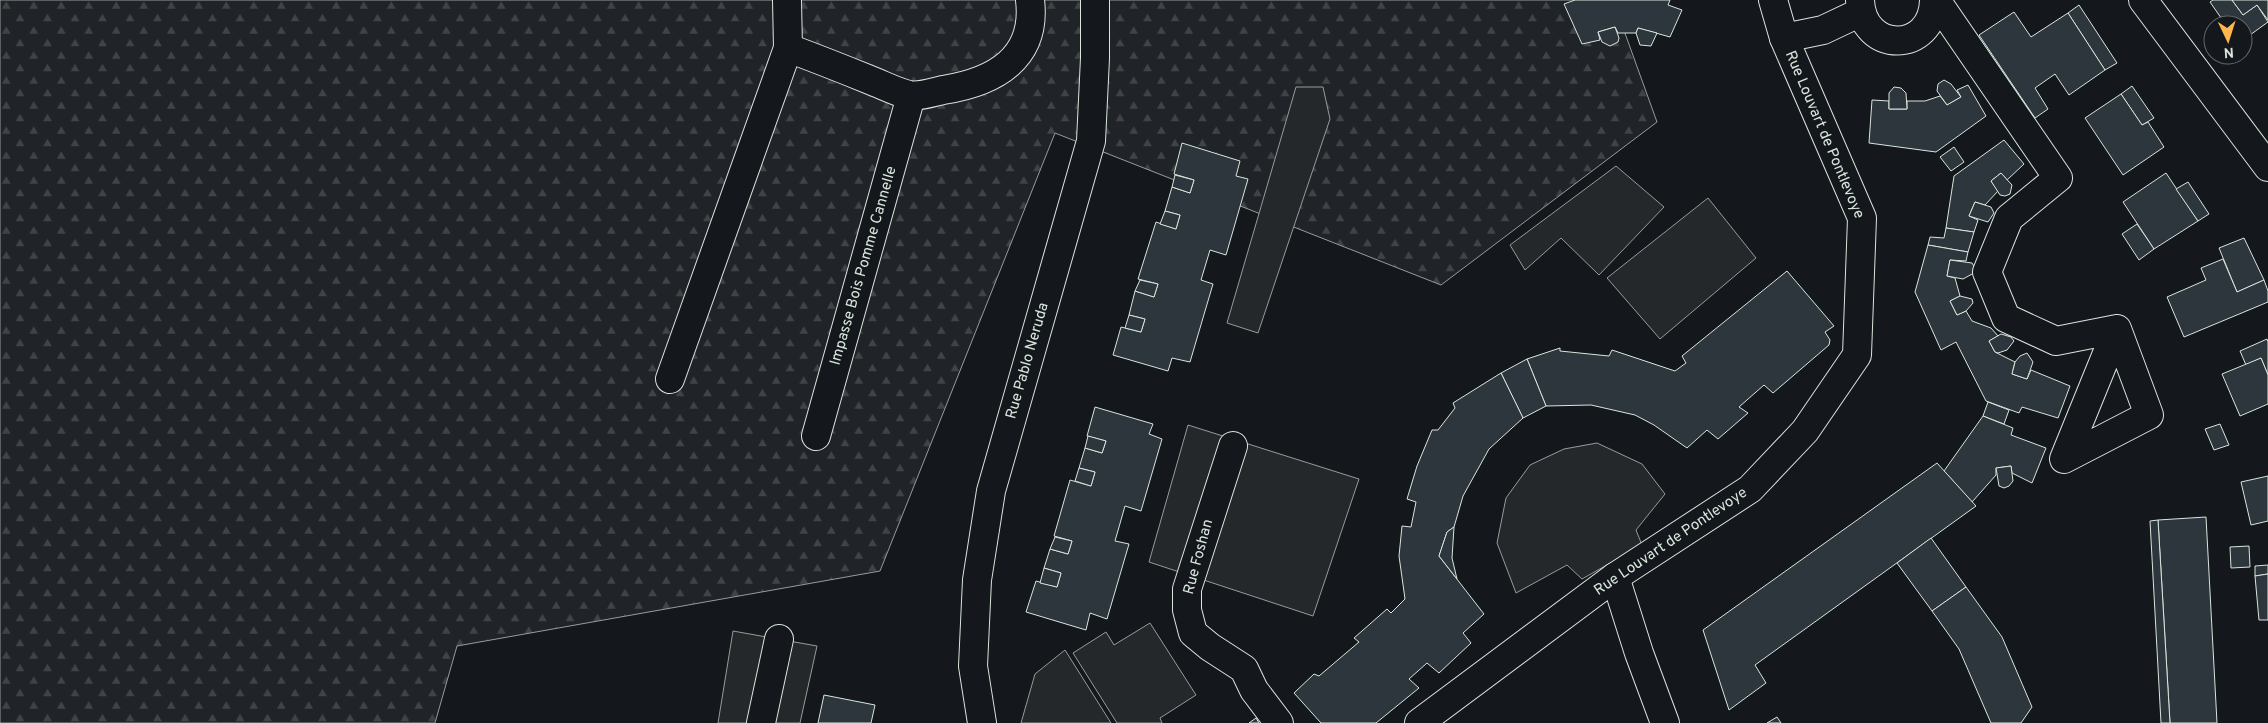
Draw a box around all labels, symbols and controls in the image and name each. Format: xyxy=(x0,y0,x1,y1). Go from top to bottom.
north arrow xyxy=(2203,15,2253,65)
text: N xyxy=(2223,43,2234,60)
street label: Rue Louvart de Pontlevoye xyxy=(1780,48,1868,222)
street label: Impasse Bois Pomme Cannelle xyxy=(826,164,902,368)
street label: Rue Pablo Neruda xyxy=(1002,301,1054,421)
street label: Rue Louvart de Pontlevoye xyxy=(1591,484,1751,600)
street label: Rue Foshan xyxy=(1180,517,1218,597)

